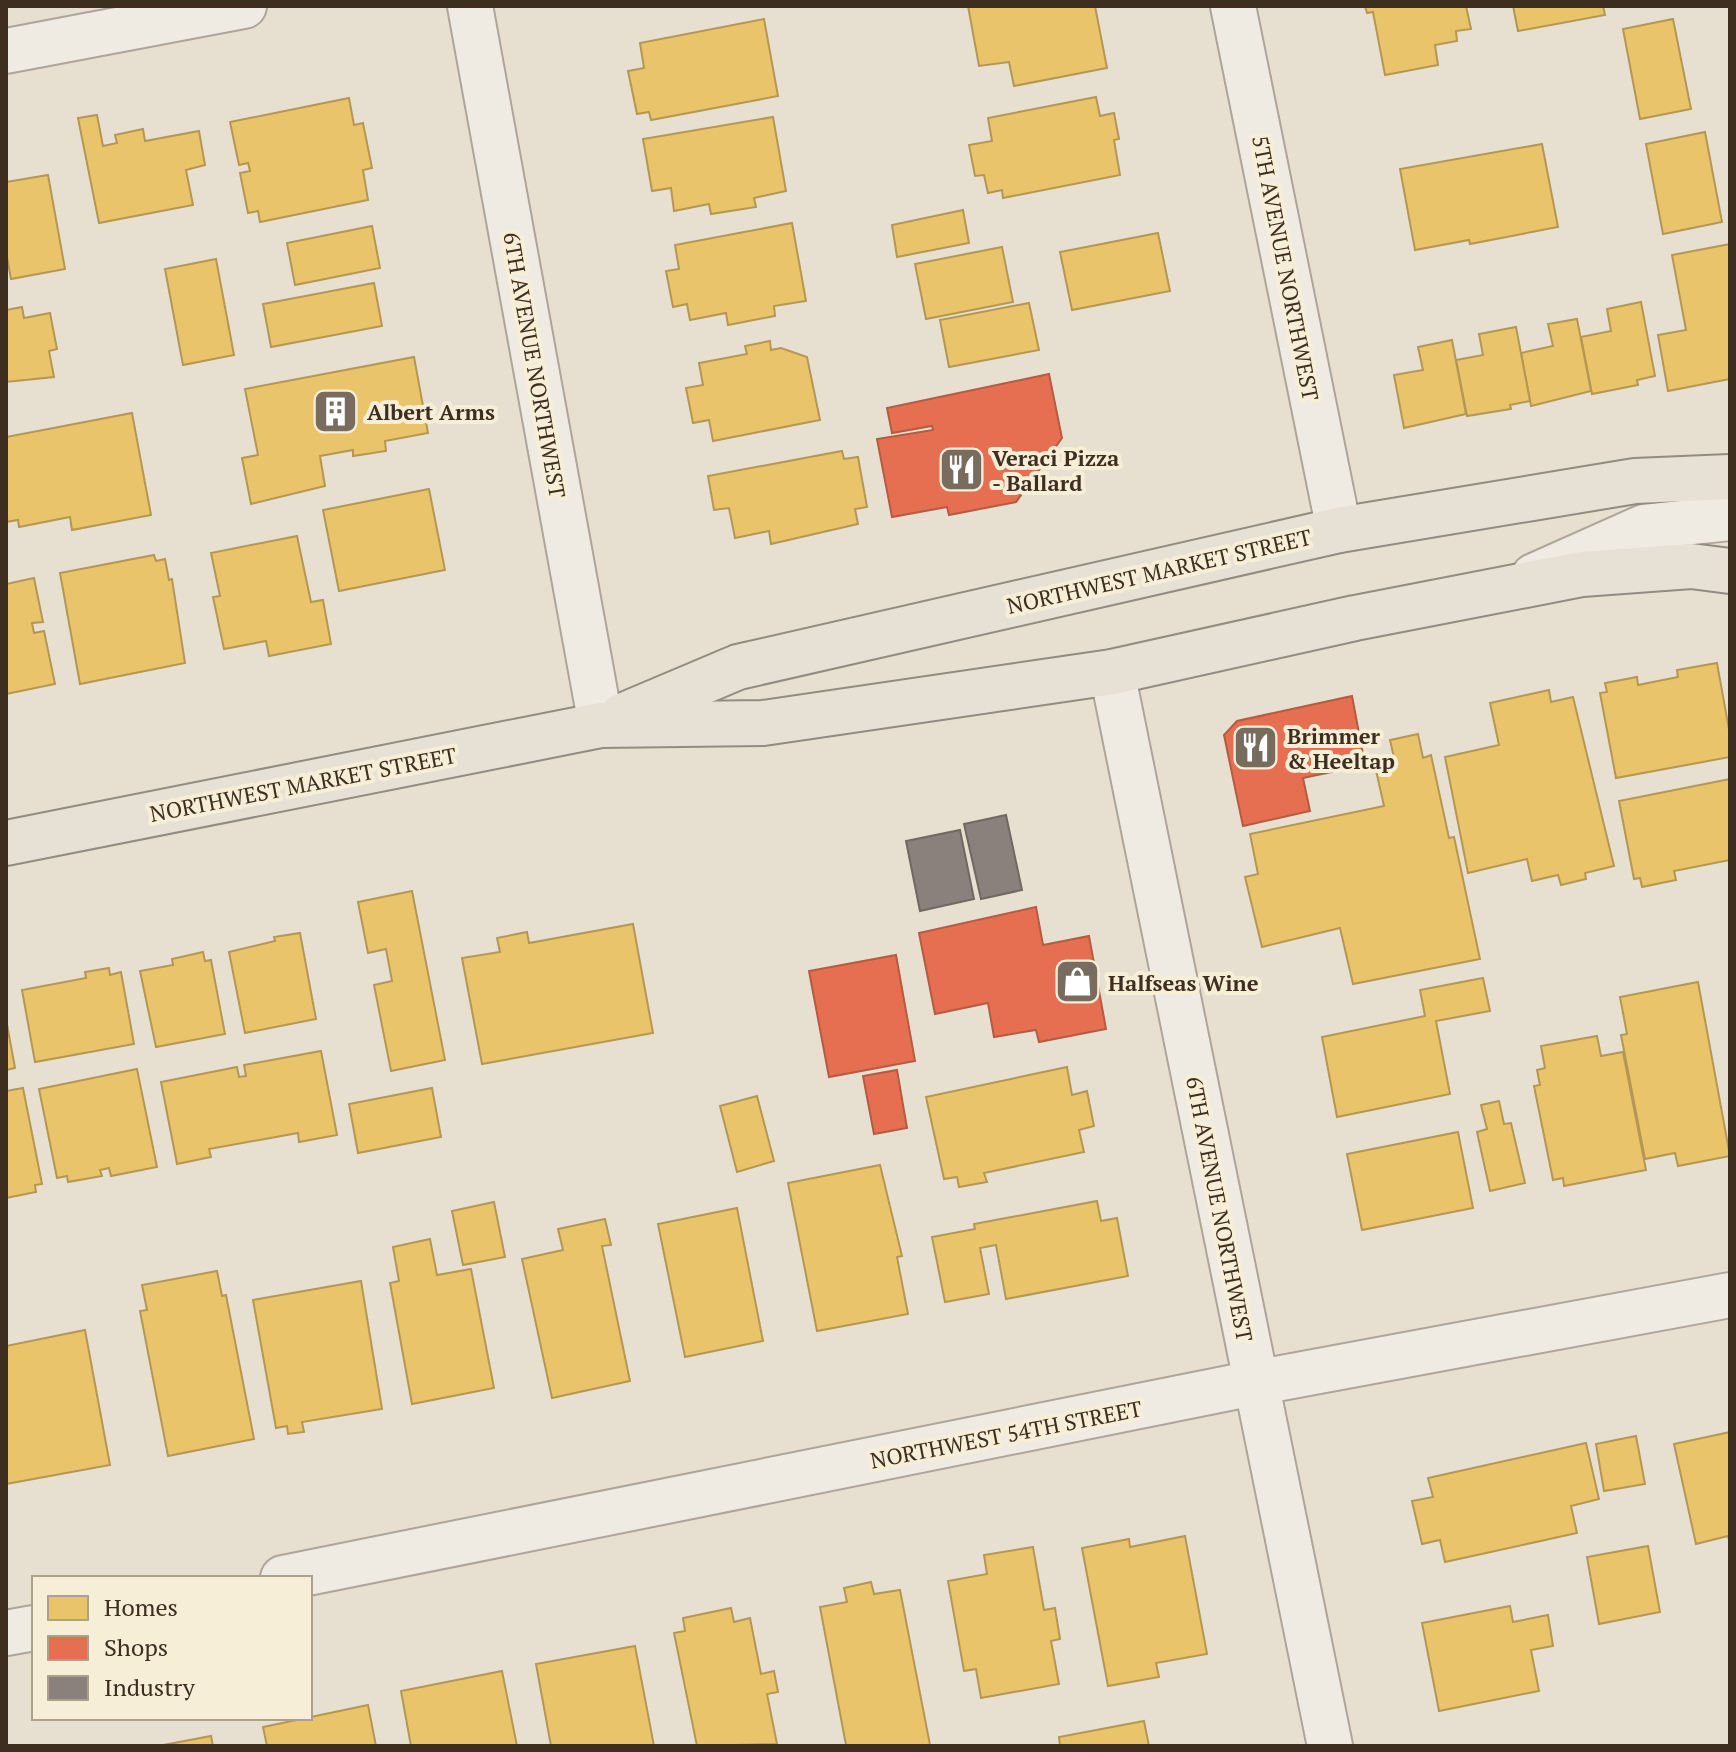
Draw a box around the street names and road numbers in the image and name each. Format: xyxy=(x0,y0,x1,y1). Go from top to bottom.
street label: 5TH AVENUE NORTHWEST xyxy=(1246,133,1326,403)
street label: 6TH AVENUE NORTHWEST xyxy=(497,230,573,501)
street label: NORTHWEST MARKET STREET xyxy=(1004,522,1315,620)
street label: NORTHWEST MARKET STREET xyxy=(147,740,459,828)
street label: 6TH AVENUE NORTHWEST xyxy=(1180,1074,1260,1344)
street label: NORTHWEST 54TH STREET xyxy=(868,1393,1145,1475)

